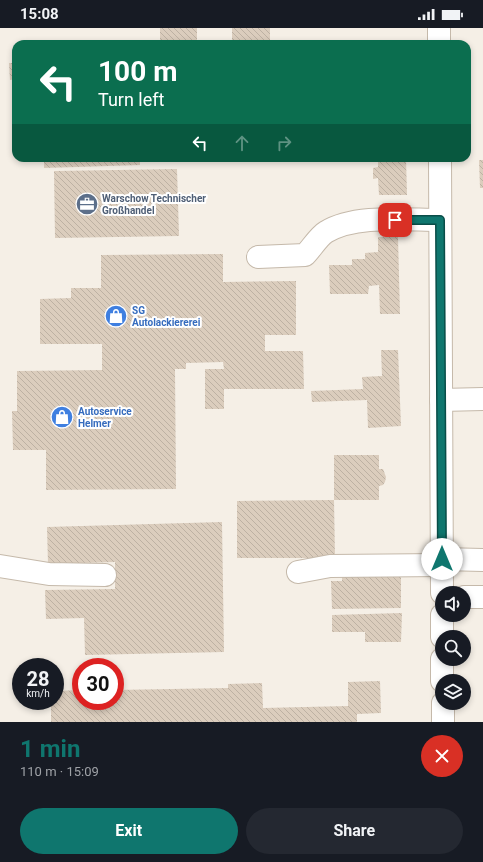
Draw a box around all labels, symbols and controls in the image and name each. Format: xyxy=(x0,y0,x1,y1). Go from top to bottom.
text: 15:08 xyxy=(20,5,59,23)
text: 100 m xyxy=(98,55,177,88)
icon: left xyxy=(32,56,84,108)
text: Turn left xyxy=(98,89,164,110)
icon: left xyxy=(189,132,211,154)
icon: ahead xyxy=(231,132,253,154)
icon: right xyxy=(273,132,295,154)
office icon: Warschow Technischer Großhandel xyxy=(74,191,100,217)
place label: Warschow Technischer Großhandel xyxy=(102,193,206,216)
pin xyxy=(378,203,412,237)
icon: arrive xyxy=(384,209,406,231)
shop icon: SG Autolackiererei xyxy=(103,303,129,329)
place label: SG Autolackiererei xyxy=(132,305,201,328)
shop icon: Autoservice Helmer xyxy=(49,404,75,430)
place label: Autoservice Helmer xyxy=(78,406,132,429)
position arrow xyxy=(421,538,463,580)
map controls xyxy=(435,586,471,710)
button: sound xyxy=(435,586,471,622)
button: search xyxy=(435,630,471,666)
speed limit sign: 30 xyxy=(72,658,124,710)
text: 28 xyxy=(27,667,49,691)
button: layers xyxy=(435,674,471,710)
text: km/h xyxy=(26,688,50,699)
text: 1 min xyxy=(20,735,80,763)
button: close xyxy=(421,735,463,777)
text: 110 m · 15:09 xyxy=(20,764,99,779)
button: Exit xyxy=(20,808,238,854)
button: Share xyxy=(246,808,463,854)

